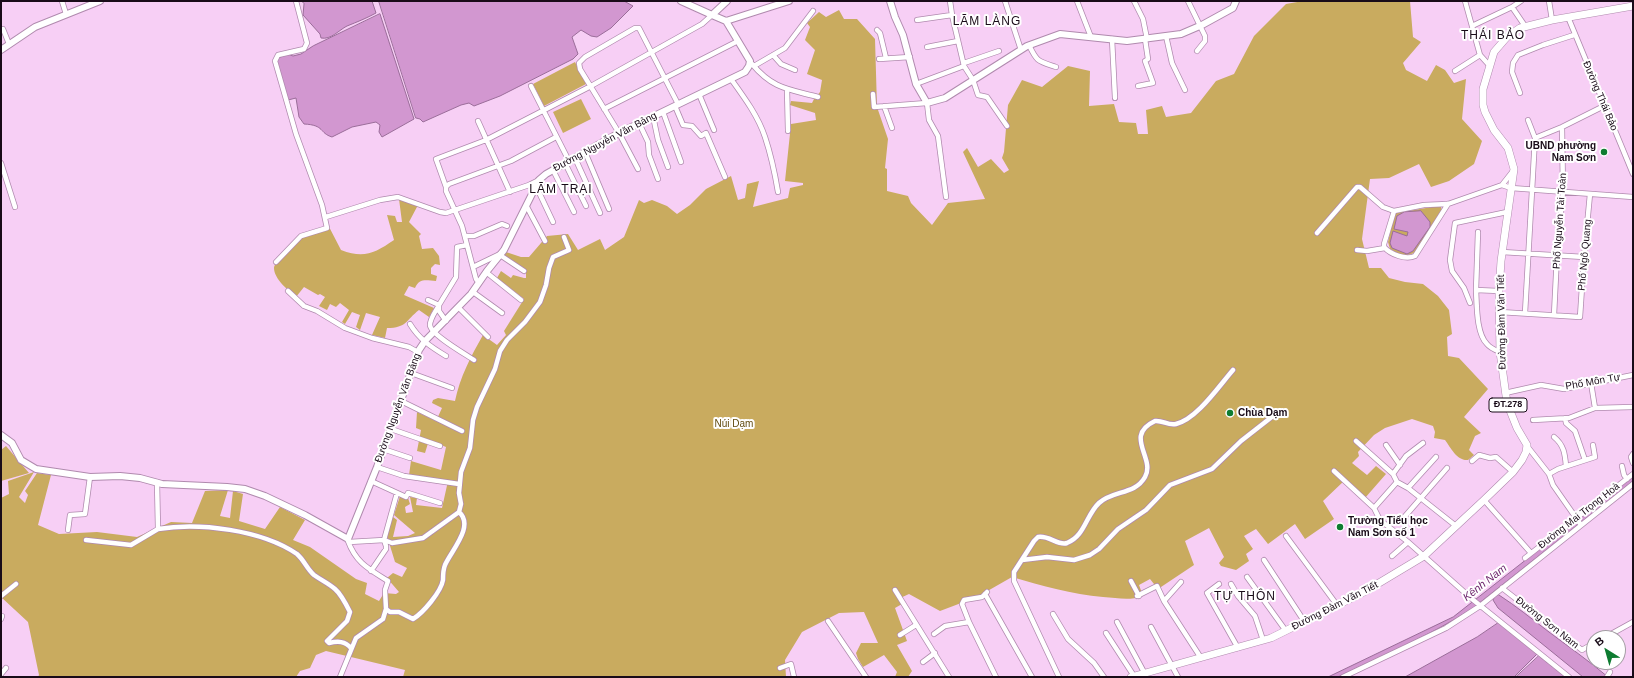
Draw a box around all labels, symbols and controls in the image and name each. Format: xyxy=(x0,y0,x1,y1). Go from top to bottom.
district label: LÃM LÀNG xyxy=(953,15,1021,29)
district label: THÁI BẢO xyxy=(1461,29,1525,43)
street label: Đường Thái Bảo xyxy=(1580,59,1620,133)
street label: Đường Nguyễn Văn Bảng xyxy=(551,110,659,174)
place label: UBND phường Nam Sơn xyxy=(1526,140,1596,164)
marker: UBND phường Nam Sơn xyxy=(1599,147,1609,157)
street label: Phố Nguyễn Tài Toàn xyxy=(1551,173,1569,269)
district label: LÃM TRẠI xyxy=(529,183,593,197)
street label: Phố Ngô Quang xyxy=(1576,219,1594,291)
street label: Đường Đàm Văn Tiết xyxy=(1495,274,1509,370)
street label: Đường Nguyễn Văn Bảng xyxy=(373,352,423,464)
street label: Phố Môn Tự xyxy=(1565,371,1621,393)
road number: ĐT.278 xyxy=(1489,398,1527,412)
place label: Chùa Dạm xyxy=(1238,407,1287,419)
marker: Chùa Dạm xyxy=(1225,408,1235,418)
park label: Núi Dạm xyxy=(715,418,753,430)
street label: Đường Mai Trọng Hoà xyxy=(1536,480,1622,552)
place label: Trường Tiểu học Nam Sơn số 1 xyxy=(1348,515,1428,538)
marker: Trường Tiểu học Nam Sơn số 1 xyxy=(1335,522,1345,532)
water label: Kênh Nam xyxy=(1460,562,1510,604)
street label: Đường Đàm Văn Tiết xyxy=(1290,579,1380,633)
district label: TỰ THÔN xyxy=(1214,590,1276,604)
street label: Đường Sơn Nam xyxy=(1513,595,1581,651)
north arrow xyxy=(1586,630,1626,670)
text: B xyxy=(1593,634,1606,648)

